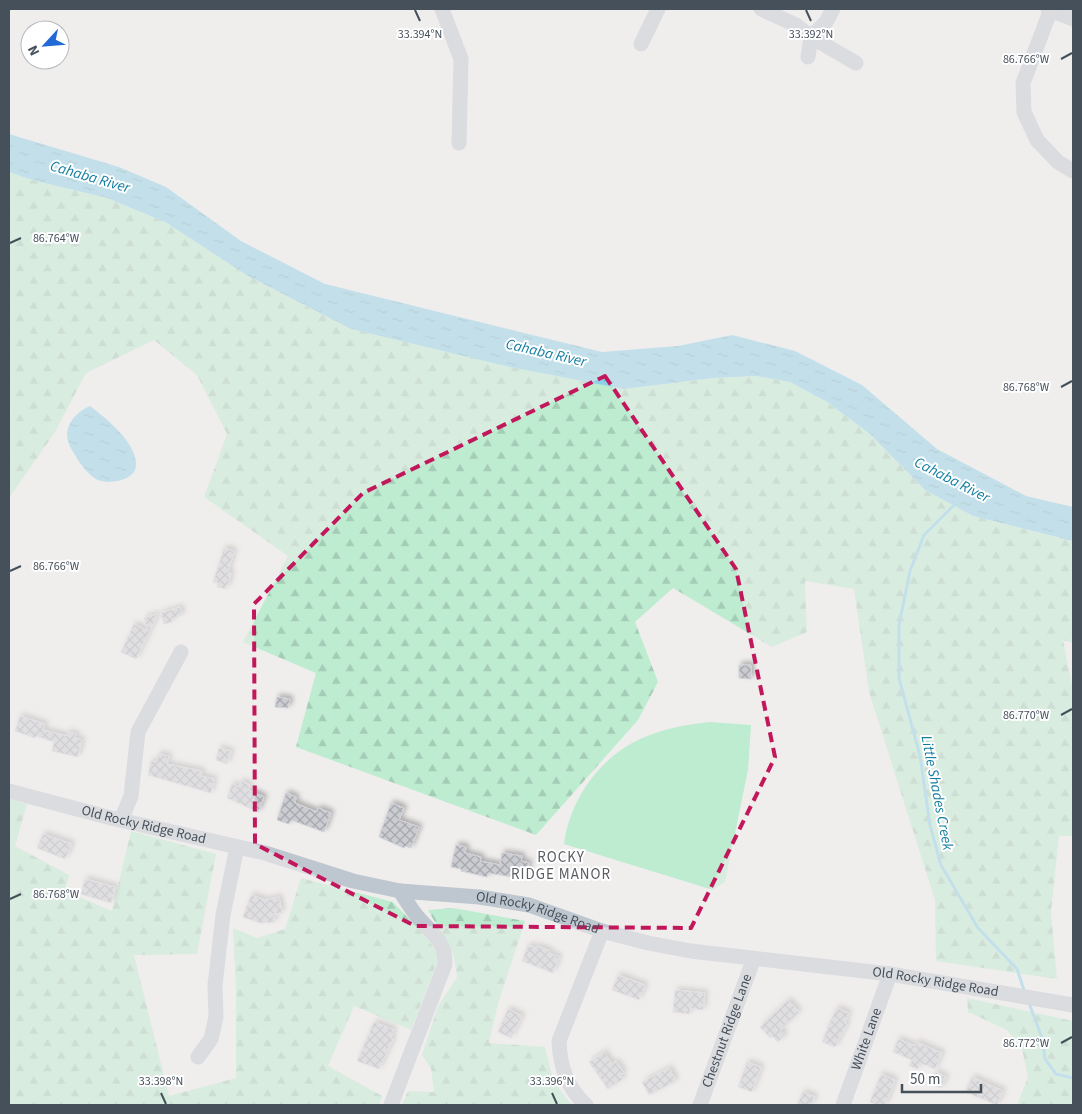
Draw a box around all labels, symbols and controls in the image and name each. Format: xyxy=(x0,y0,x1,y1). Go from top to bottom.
north arrow xyxy=(20,20,70,70)
text: 33.394°N xyxy=(398,26,442,43)
text: 33.392°N xyxy=(789,26,833,43)
text: N xyxy=(23,42,45,59)
text: 86.766°W xyxy=(1003,51,1050,68)
water label: Cahaba River xyxy=(48,156,133,199)
text: 86.764°W xyxy=(33,230,80,247)
water label: Cahaba River xyxy=(504,334,589,373)
text: 86.768°W xyxy=(1003,379,1050,396)
water label: Cahaba River xyxy=(911,452,994,508)
text: 86.766°W xyxy=(33,558,80,575)
text: 86.770°W xyxy=(1003,707,1050,724)
water label: Little Shades Creek xyxy=(916,734,959,853)
street label: Old Rocky Ridge Road xyxy=(79,801,208,849)
district label: ROCKY RIDGE MANOR xyxy=(511,847,611,885)
text: 86.768°W xyxy=(33,886,80,903)
street label: Old Rocky Ridge Road xyxy=(475,887,602,939)
street label: Old Rocky Ridge Road xyxy=(871,962,1000,1002)
street label: Chestnut Ridge Lane xyxy=(697,971,757,1091)
street label: White Lane xyxy=(846,1005,887,1073)
text: 86.772°W xyxy=(1003,1035,1050,1052)
scale bar xyxy=(902,1062,981,1094)
text: 50 m xyxy=(910,1069,940,1090)
text: 33.398°N xyxy=(139,1073,183,1090)
text: 33.396°N xyxy=(530,1073,574,1090)

